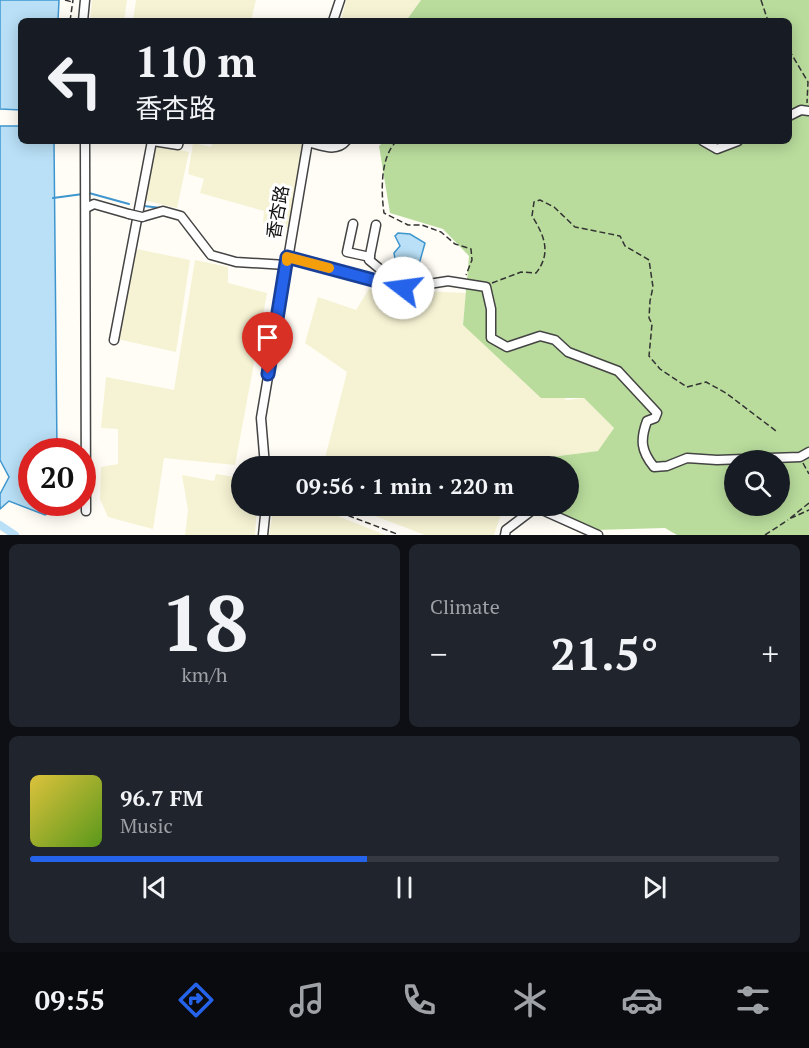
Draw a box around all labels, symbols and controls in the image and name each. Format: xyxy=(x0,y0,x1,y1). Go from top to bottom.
text: 110 m xyxy=(135,33,256,89)
icon: left xyxy=(36,42,114,120)
text: 香杏路 xyxy=(135,90,216,126)
street label: 香杏路 xyxy=(261,183,294,240)
position arrow xyxy=(371,256,435,320)
pin xyxy=(242,312,293,374)
icon: arrive xyxy=(251,321,284,354)
speed limit sign: 20 xyxy=(18,438,96,516)
map controls xyxy=(724,450,790,516)
button: search xyxy=(724,450,790,516)
text: 09:56 · 1 min · 220 m xyxy=(296,471,514,500)
text: 18 xyxy=(160,570,249,673)
text: Climate xyxy=(430,593,500,620)
text: 21.5° xyxy=(550,623,659,683)
text: − xyxy=(430,632,448,675)
text: + xyxy=(761,632,779,675)
text: km/h xyxy=(181,661,228,688)
text: 96.7 FM xyxy=(120,783,203,812)
text: Music xyxy=(120,812,173,839)
icon: previous xyxy=(138,871,171,904)
icon: pause xyxy=(388,871,421,904)
icon: next xyxy=(638,871,671,904)
icon: directions xyxy=(175,979,217,1021)
icon: music xyxy=(286,979,328,1021)
icon: phone xyxy=(398,979,440,1021)
icon: climate xyxy=(509,979,551,1021)
icon: car xyxy=(621,979,663,1021)
icon: filters xyxy=(732,979,774,1021)
text: 09:55 xyxy=(35,982,105,1018)

